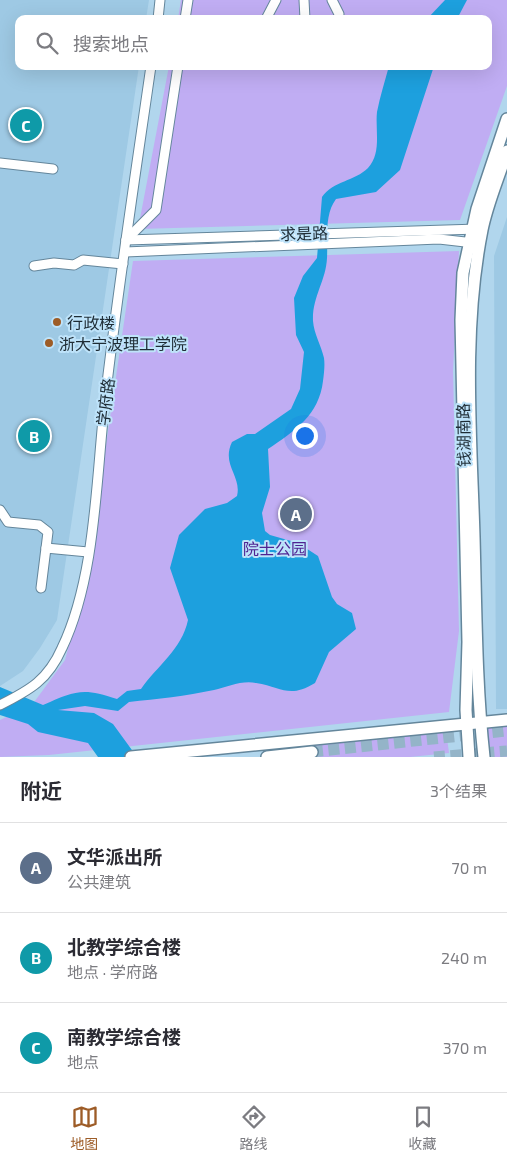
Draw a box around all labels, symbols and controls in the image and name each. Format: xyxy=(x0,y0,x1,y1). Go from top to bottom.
search box xyxy=(15,15,492,70)
icon: search xyxy=(33,29,61,57)
text: 搜索地点 xyxy=(73,32,149,55)
pin: C xyxy=(10,106,42,144)
street label: 求是路 xyxy=(280,223,328,243)
place label: 行政楼 xyxy=(67,313,115,332)
marker: 行政楼 xyxy=(51,316,63,328)
place label: 浙大宁波理工学院 xyxy=(59,334,187,353)
marker: 浙大宁波理工学院 xyxy=(43,337,55,349)
street label: 学府路 xyxy=(93,377,117,427)
street label: 钱湖南路 xyxy=(453,403,473,467)
pin: B xyxy=(18,417,50,455)
your location xyxy=(292,423,318,449)
pin: A xyxy=(280,495,312,533)
park label: 院士公园 xyxy=(243,539,307,558)
text: 附近 xyxy=(20,778,62,803)
text: 3个结果 xyxy=(430,781,487,800)
text: 文华派出所 xyxy=(67,845,162,868)
text: A xyxy=(31,858,41,877)
text: 70 m xyxy=(452,858,487,877)
text: 公共建筑 xyxy=(67,872,131,891)
text: 北教学综合楼 xyxy=(67,935,181,958)
text: B xyxy=(31,948,41,967)
text: 240 m xyxy=(441,948,487,967)
text: 地点 · 学府路 xyxy=(67,962,158,981)
text: 南教学综合楼 xyxy=(67,1025,181,1048)
text: C xyxy=(31,1038,41,1057)
text: 370 m xyxy=(443,1038,487,1057)
text: 地点 xyxy=(67,1052,99,1071)
tab: 地图 xyxy=(71,1103,99,1153)
tab: 路线 xyxy=(240,1103,268,1153)
tab: 收藏 xyxy=(409,1103,437,1153)

